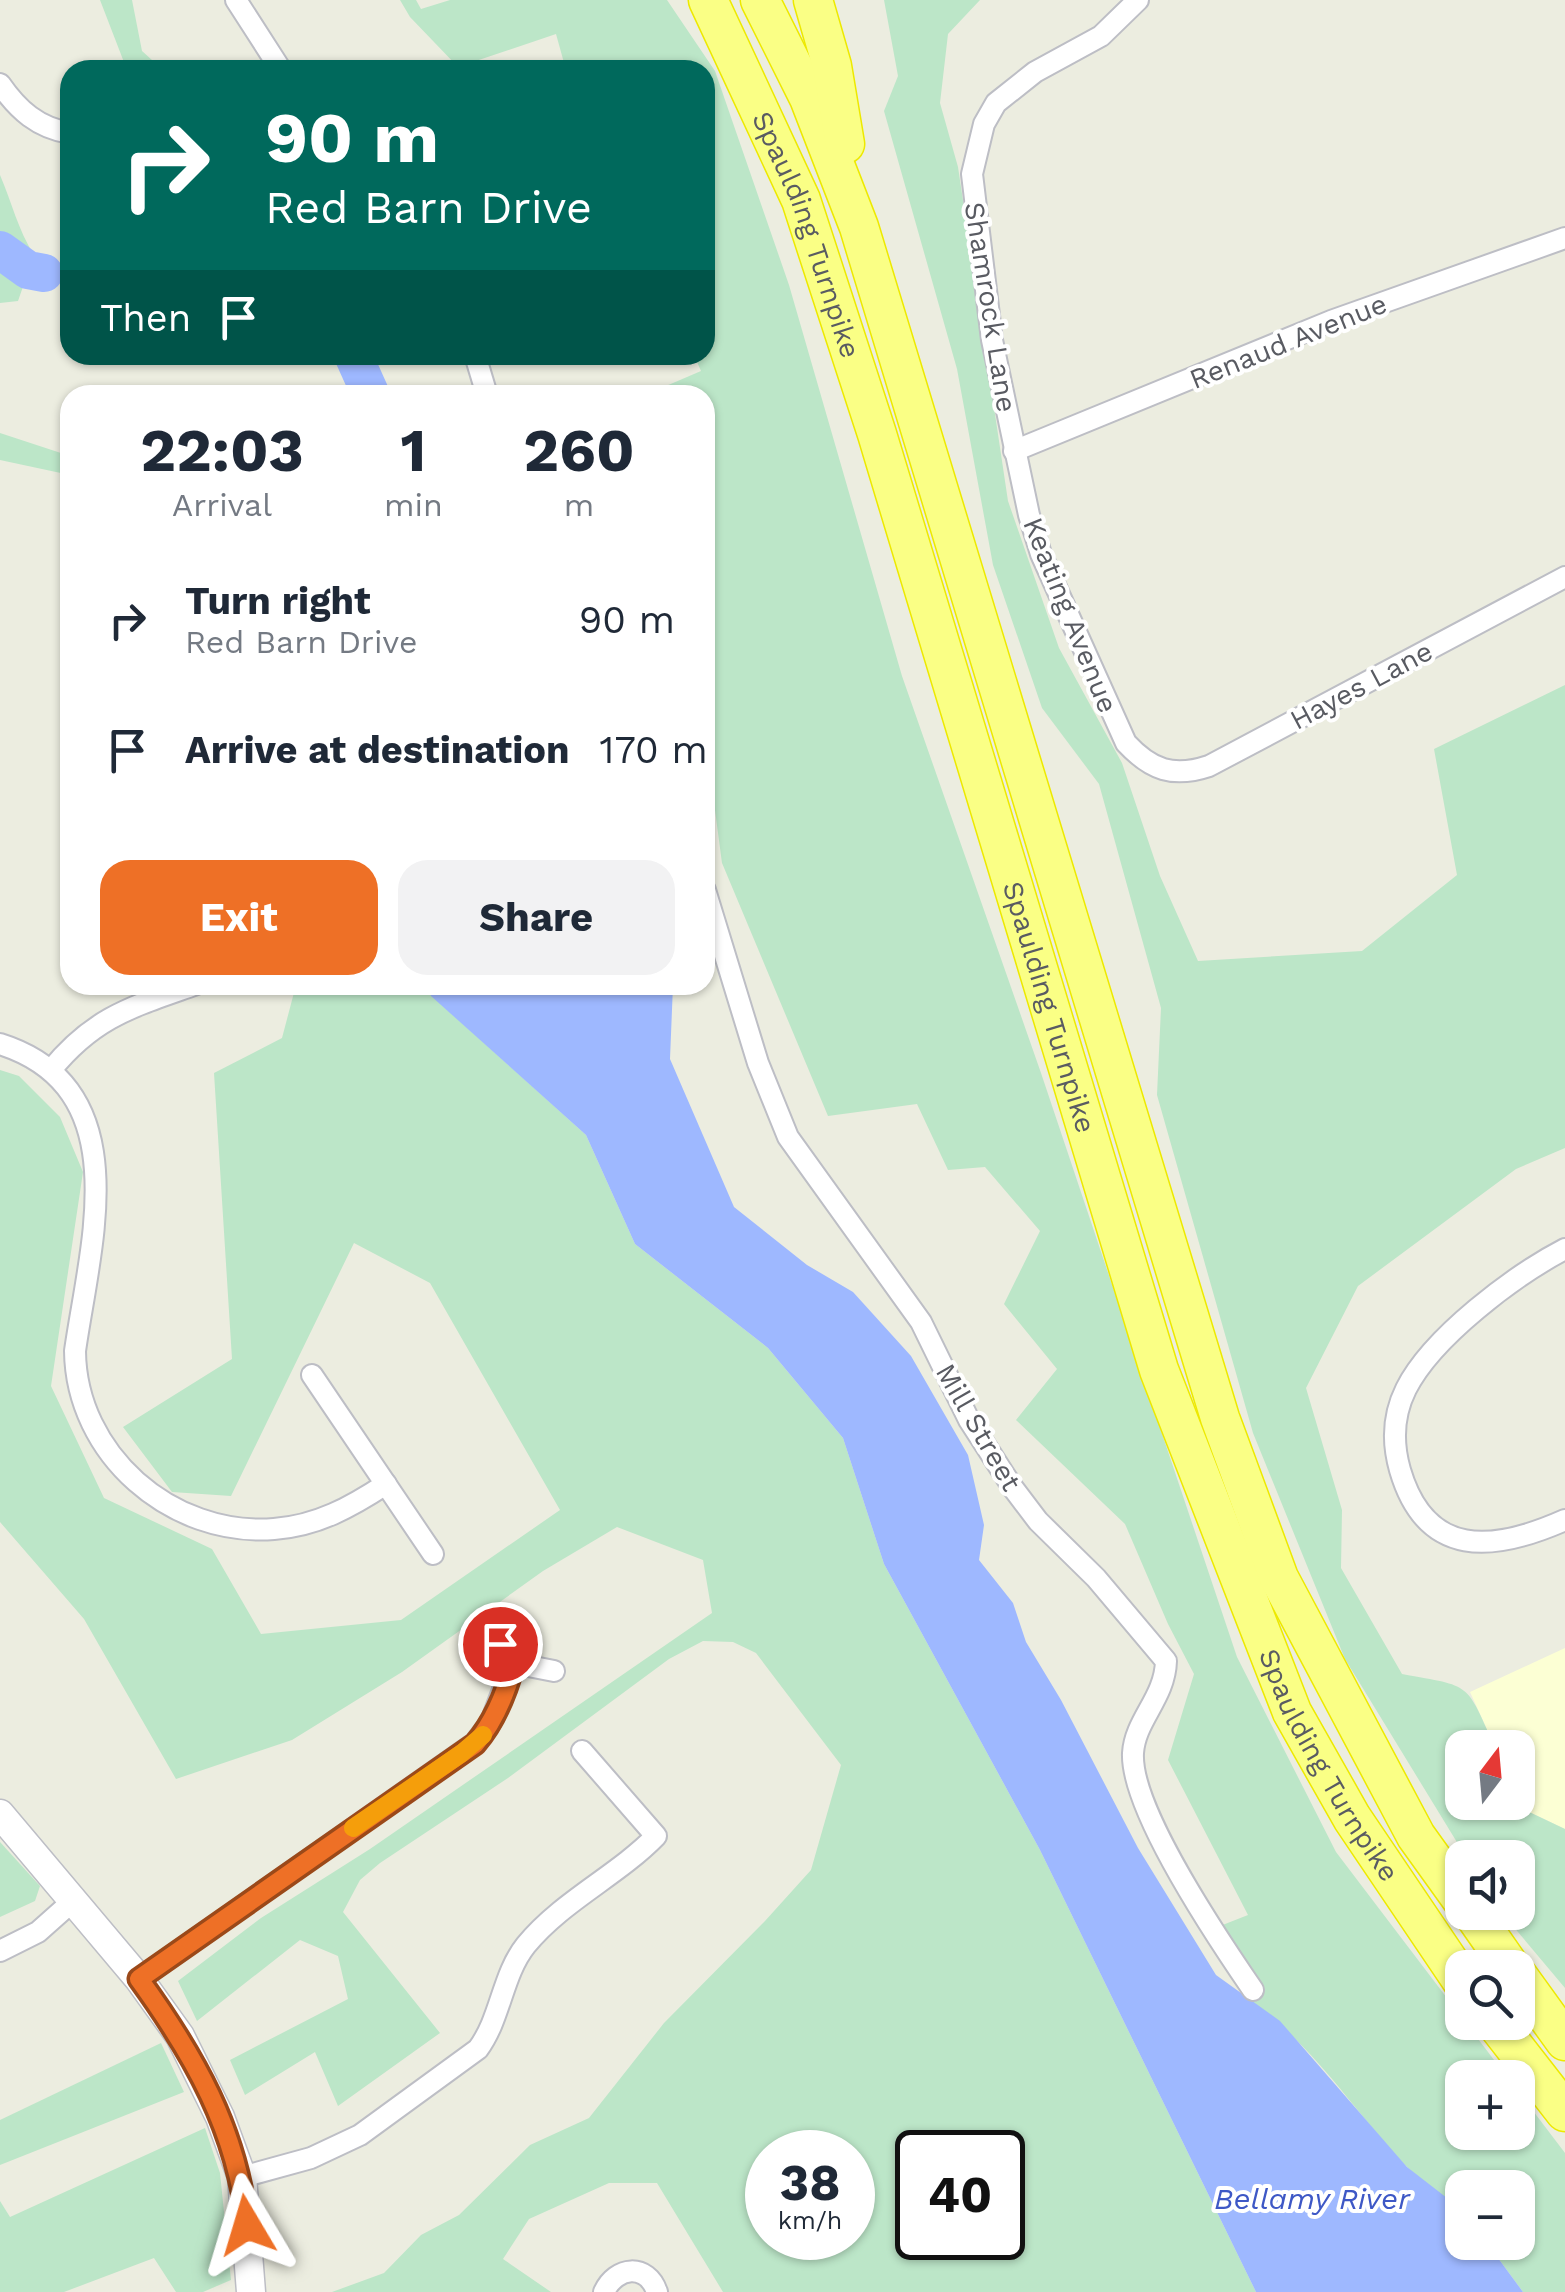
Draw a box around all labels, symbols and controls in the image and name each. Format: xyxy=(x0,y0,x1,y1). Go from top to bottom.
text: 90 m xyxy=(265,97,439,179)
icon: right xyxy=(100,100,230,230)
street label: Spaulding Turnpike xyxy=(745,106,867,362)
text: Red Barn Drive xyxy=(265,181,592,234)
street label: Shamrock Lane xyxy=(958,200,1023,414)
street label: Renaud Avenue xyxy=(1185,287,1392,396)
icon: arrive xyxy=(211,290,266,345)
text: Then xyxy=(100,296,191,340)
text: 22:03 xyxy=(140,415,304,486)
text: 1 xyxy=(401,415,426,486)
text: 260 xyxy=(523,415,635,486)
text: Arrival xyxy=(172,486,272,524)
text: min xyxy=(384,486,443,524)
text: m xyxy=(564,486,594,524)
street label: Keating Avenue xyxy=(1016,513,1125,718)
text: Turn right xyxy=(185,579,371,623)
icon: right xyxy=(100,593,155,648)
text: 90 m xyxy=(579,598,675,642)
text: Red Barn Drive xyxy=(185,623,418,661)
street label: Hayes Lane xyxy=(1284,634,1438,737)
icon: arrive xyxy=(100,723,155,778)
text: Arrive at destination xyxy=(185,728,570,772)
text: 170 m xyxy=(600,728,708,772)
button: Exit xyxy=(100,860,378,975)
button: Share xyxy=(398,860,675,975)
street label: Spaulding Turnpike xyxy=(996,877,1103,1137)
street label: Mill Street xyxy=(929,1358,1028,1497)
pin xyxy=(458,1602,543,1687)
icon: arrive xyxy=(473,1617,528,1672)
street label: Spaulding Turnpike xyxy=(1252,1644,1406,1888)
north arrow xyxy=(1445,1730,1535,1820)
map controls xyxy=(1445,1730,1535,2260)
button: sound xyxy=(1445,1840,1535,1930)
button: search xyxy=(1445,1950,1535,2040)
button: + xyxy=(1445,2060,1535,2150)
speed limit sign: 40 xyxy=(895,2130,1025,2260)
text: 38 xyxy=(780,2153,841,2212)
button: − xyxy=(1445,2170,1535,2260)
position arrow xyxy=(195,2173,299,2277)
water label: Bellamy River xyxy=(1214,2181,1411,2216)
text: km/h xyxy=(778,2206,842,2235)

